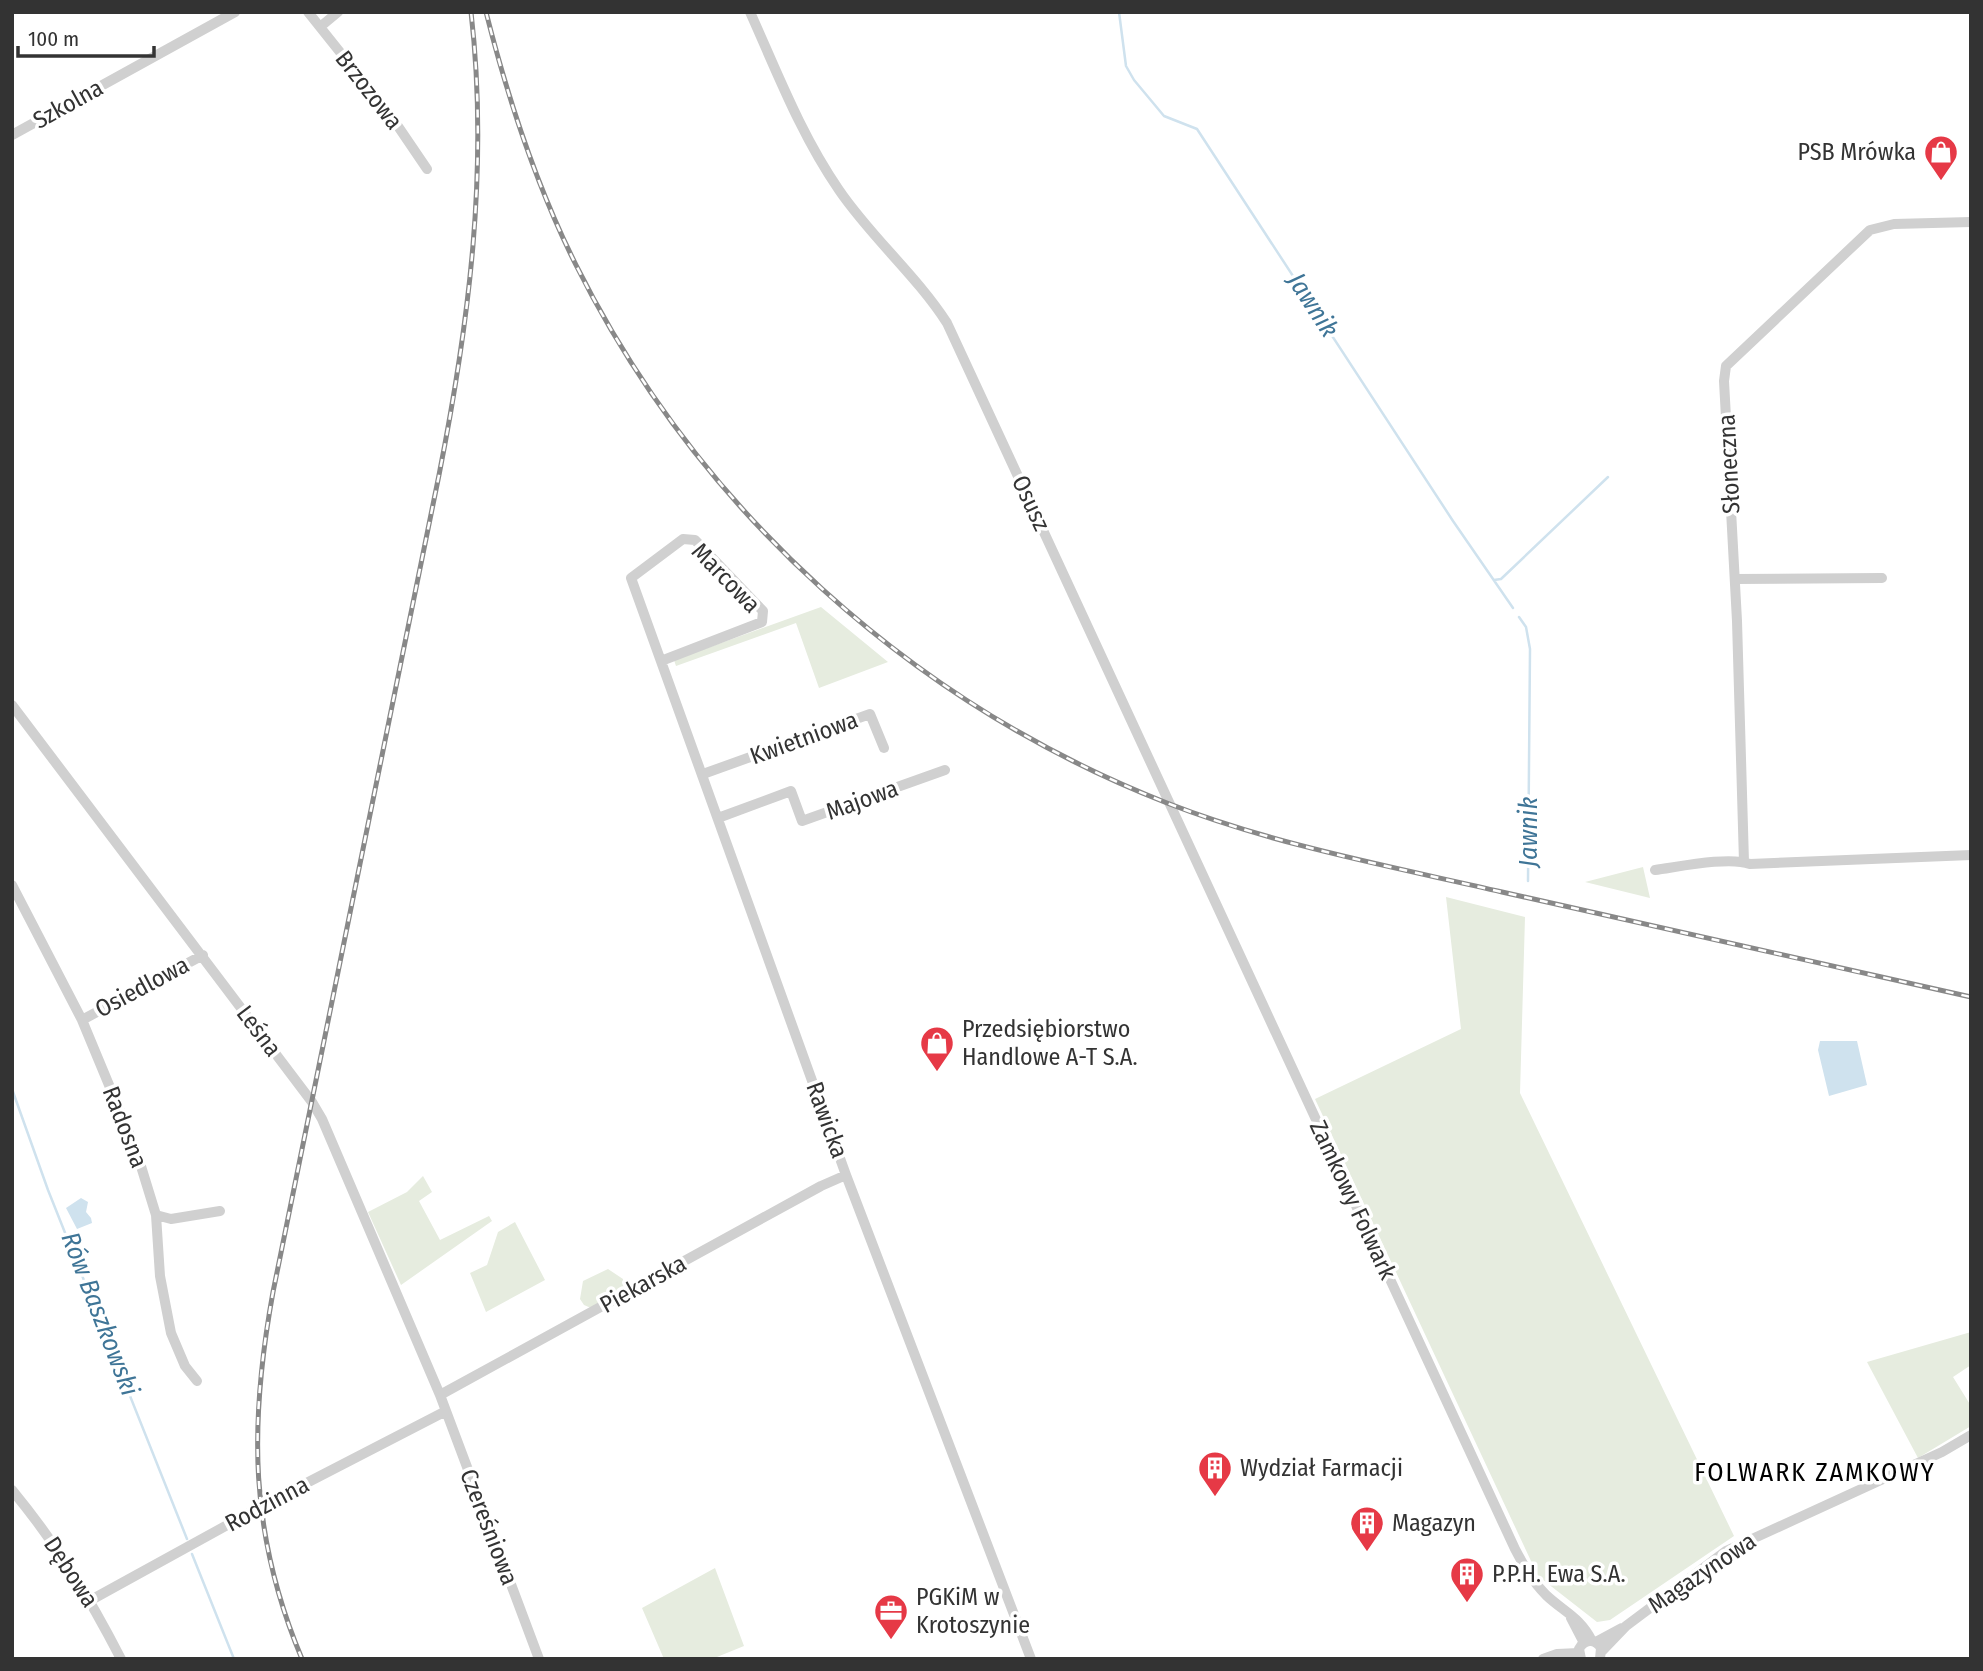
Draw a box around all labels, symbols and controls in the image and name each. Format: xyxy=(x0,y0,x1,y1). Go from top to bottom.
scale bar xyxy=(18,14,154,58)
text: 100 m xyxy=(28,26,79,52)
street label: Brzozowa xyxy=(330,45,408,135)
street label: Szkolna xyxy=(28,73,108,135)
shop icon: PSB Mrówka xyxy=(1922,133,1960,182)
place label: PSB Mrówka xyxy=(1798,138,1916,166)
water label: Jawnik xyxy=(1280,265,1345,343)
street label: Słoneczna xyxy=(1712,413,1746,515)
street label: Osusz xyxy=(1006,471,1056,535)
street label: Marcowa xyxy=(686,537,766,619)
street label: Kwietniowa xyxy=(746,706,862,770)
street label: Majowa xyxy=(822,774,902,826)
water label: Jawnik xyxy=(1513,797,1544,869)
street label: Osiedlowa xyxy=(90,951,194,1023)
street label: Leśna xyxy=(231,1000,287,1062)
place label: Przedsiębiorstwo Handlowe A-T S.A. xyxy=(962,1015,1138,1071)
shop icon: Przedsiębiorstwo Handlowe A-T S.A. xyxy=(918,1024,956,1073)
street label: Rawicka xyxy=(800,1078,854,1162)
street label: Radosna xyxy=(97,1082,153,1172)
street label: Zamkowy Folwark xyxy=(1304,1116,1402,1285)
water label: Rów Baszkowski xyxy=(55,1228,146,1401)
street label: Piekarska xyxy=(595,1249,691,1319)
building icon: Wydział Farmacji xyxy=(1196,1449,1234,1498)
place label: Wydział Farmacji xyxy=(1240,1454,1403,1482)
district label: FOLWARK ZAMKOWY xyxy=(1694,1457,1936,1488)
street label: Czereśniowa xyxy=(454,1465,524,1589)
street label: Rodzinna xyxy=(220,1470,314,1538)
building icon: Magazyn xyxy=(1348,1504,1386,1553)
place label: Magazyn xyxy=(1392,1509,1476,1537)
street label: Magazynowa xyxy=(1643,1527,1761,1619)
street label: Dębowa xyxy=(38,1532,104,1612)
building icon: P.P.H. Ewa S.A. xyxy=(1448,1555,1486,1604)
place label: P.P.H. Ewa S.A. xyxy=(1492,1560,1626,1588)
place label: PGKiM w Krotoszynie xyxy=(916,1583,1030,1639)
office icon: PGKiM w Krotoszynie xyxy=(872,1592,910,1641)

